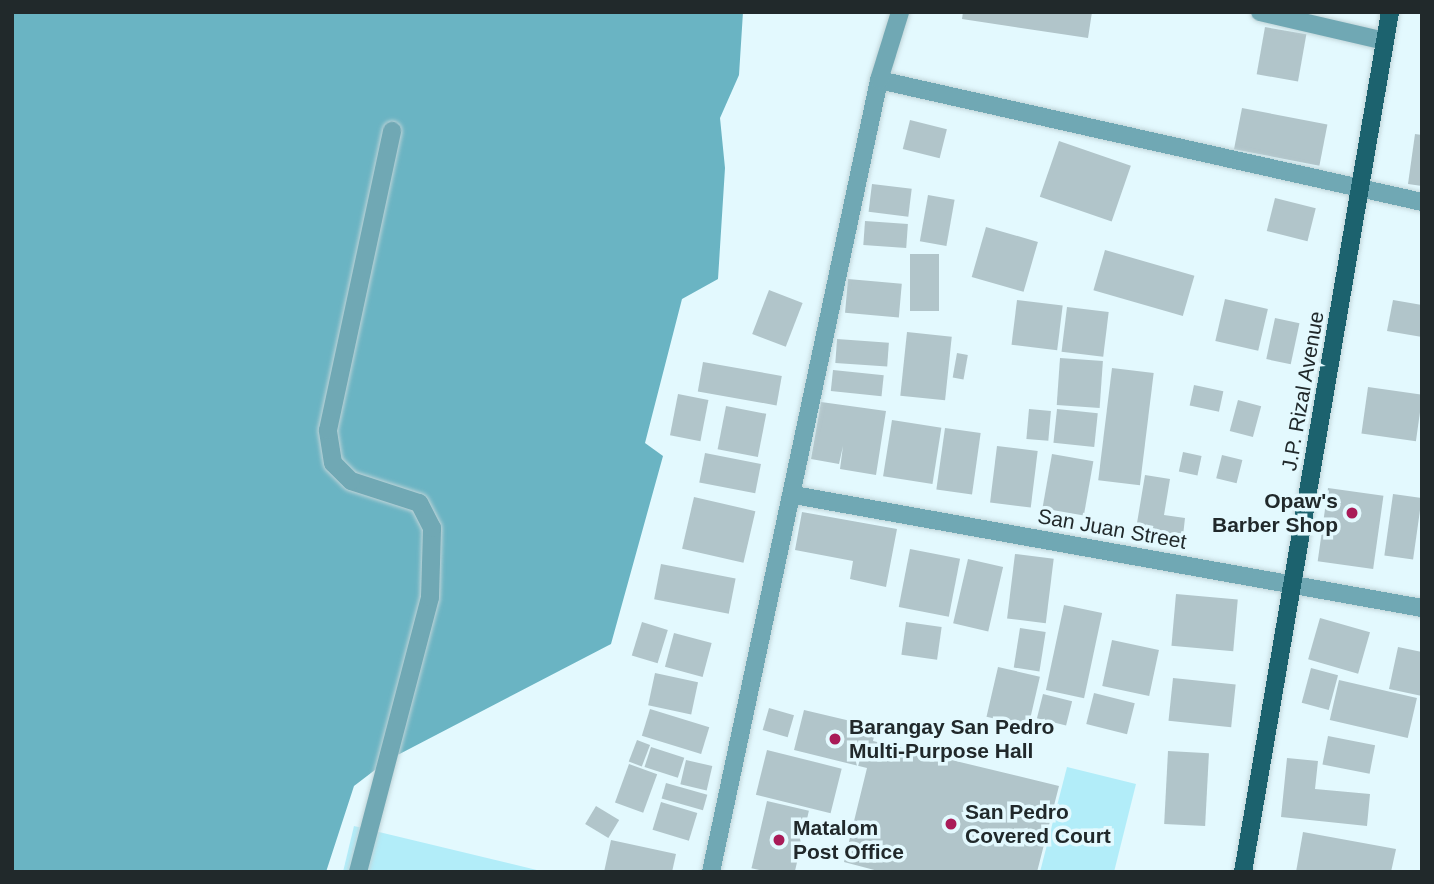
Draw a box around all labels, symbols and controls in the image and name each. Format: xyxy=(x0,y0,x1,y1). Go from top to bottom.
street label: J.P. Rizal Avenue xyxy=(1276,309,1330,473)
place label: Opaw's Barber Shop xyxy=(1212,488,1338,538)
street label: San Juan Street xyxy=(1036,504,1188,554)
marker: Opaw's Barber Shop xyxy=(1344,505,1360,521)
place label: Barangay San Pedro Multi-Purpose Hall xyxy=(849,714,1054,764)
marker: Barangay San Pedro Multi-Purpose Hall xyxy=(827,731,843,747)
place label: San Pedro Covered Court xyxy=(965,799,1111,849)
place label: Matalom Post Office xyxy=(793,815,904,865)
marker: San Pedro Covered Court xyxy=(943,816,959,832)
marker: Matalom Post Office xyxy=(771,832,787,848)

